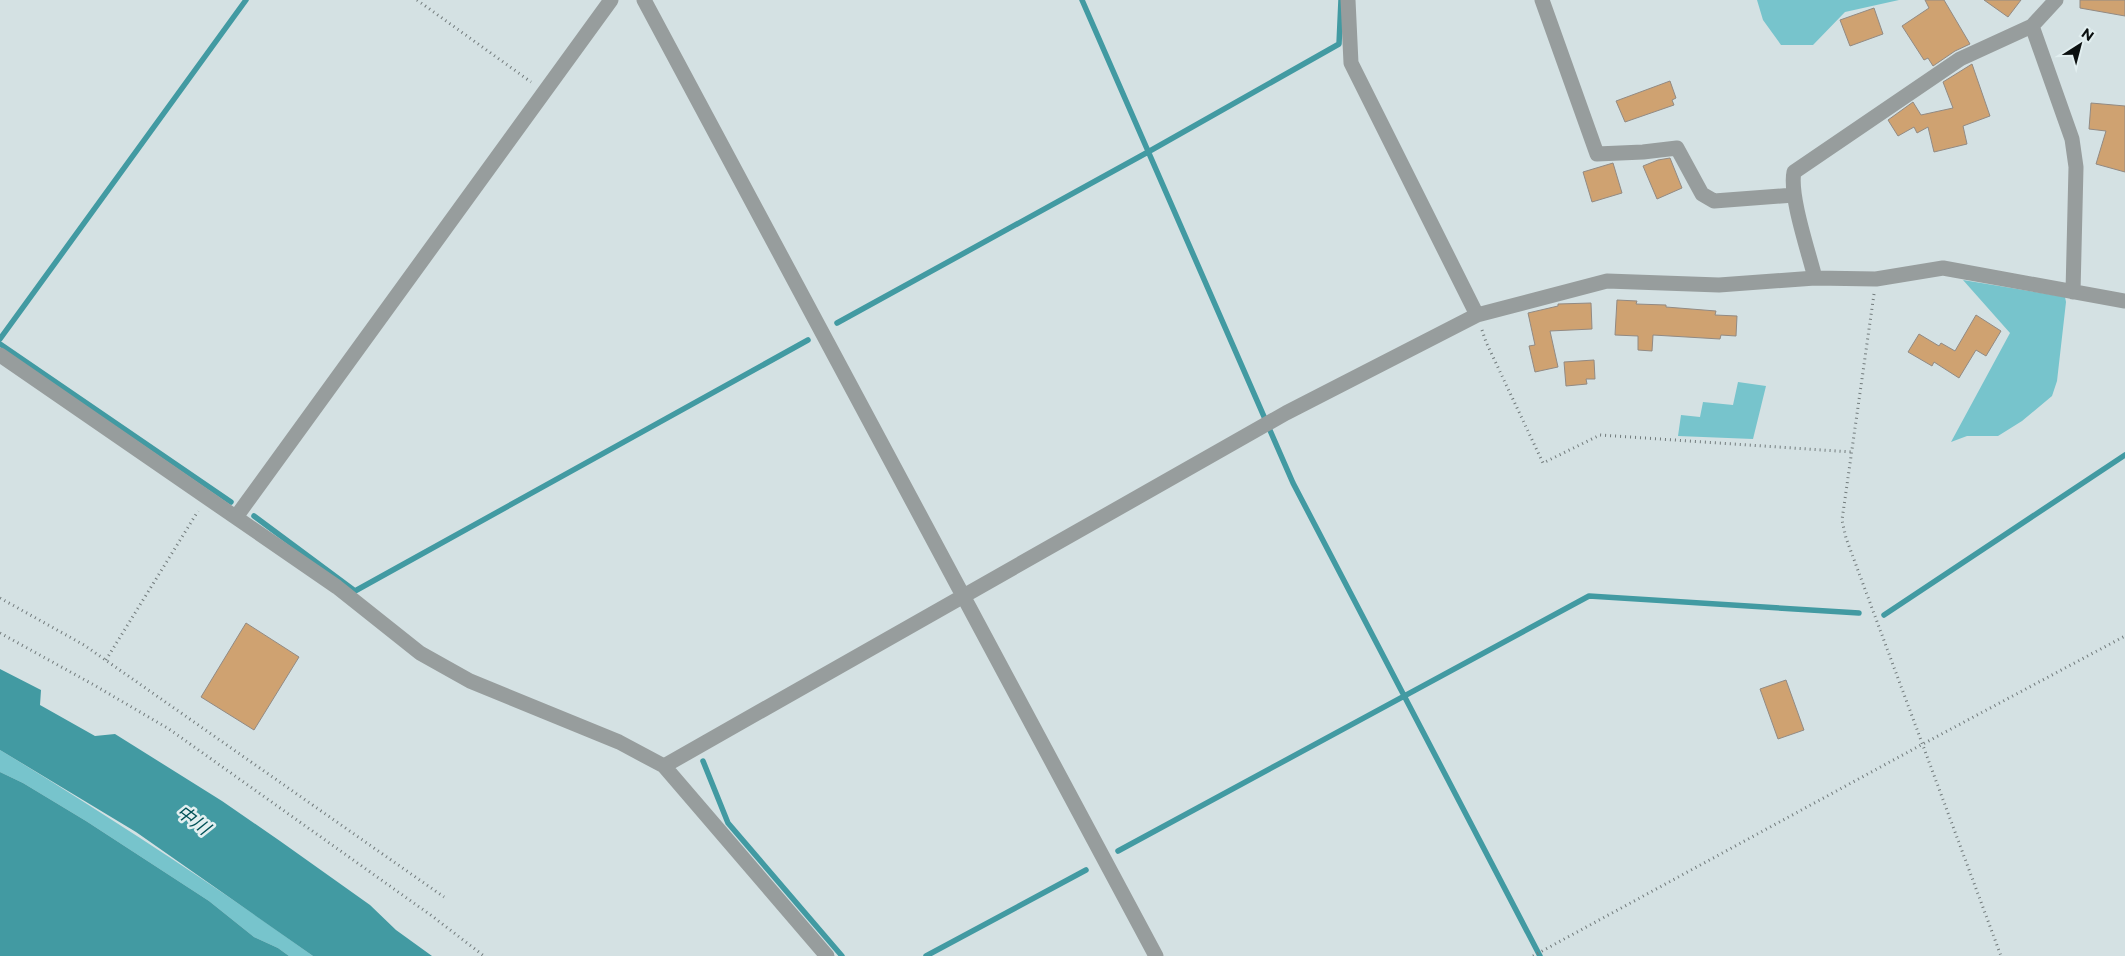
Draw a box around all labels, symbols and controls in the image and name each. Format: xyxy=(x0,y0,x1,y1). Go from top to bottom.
north arrow xyxy=(2055,20,2105,70)
text: N xyxy=(2078,24,2098,45)
water label: 中川 xyxy=(172,800,216,841)

